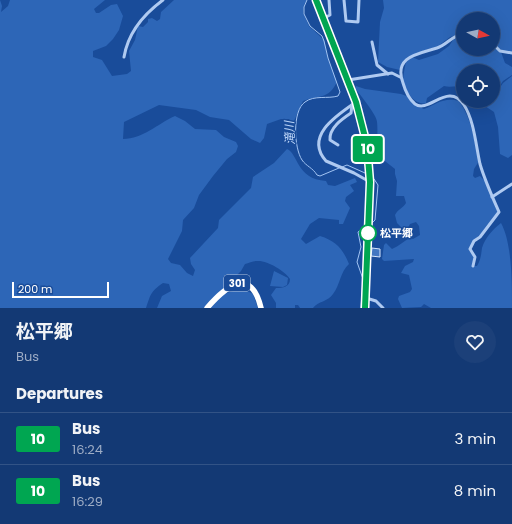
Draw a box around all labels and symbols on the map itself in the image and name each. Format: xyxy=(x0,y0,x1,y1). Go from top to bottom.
north arrow xyxy=(456,12,500,56)
water label: 滝川 xyxy=(280,119,299,145)
line badge: 10 xyxy=(350,136,386,162)
marker: 松平郷 xyxy=(359,224,377,242)
place label: 松平郷 xyxy=(380,225,413,241)
road number: 301 xyxy=(224,275,250,291)
scale bar xyxy=(12,280,109,299)

